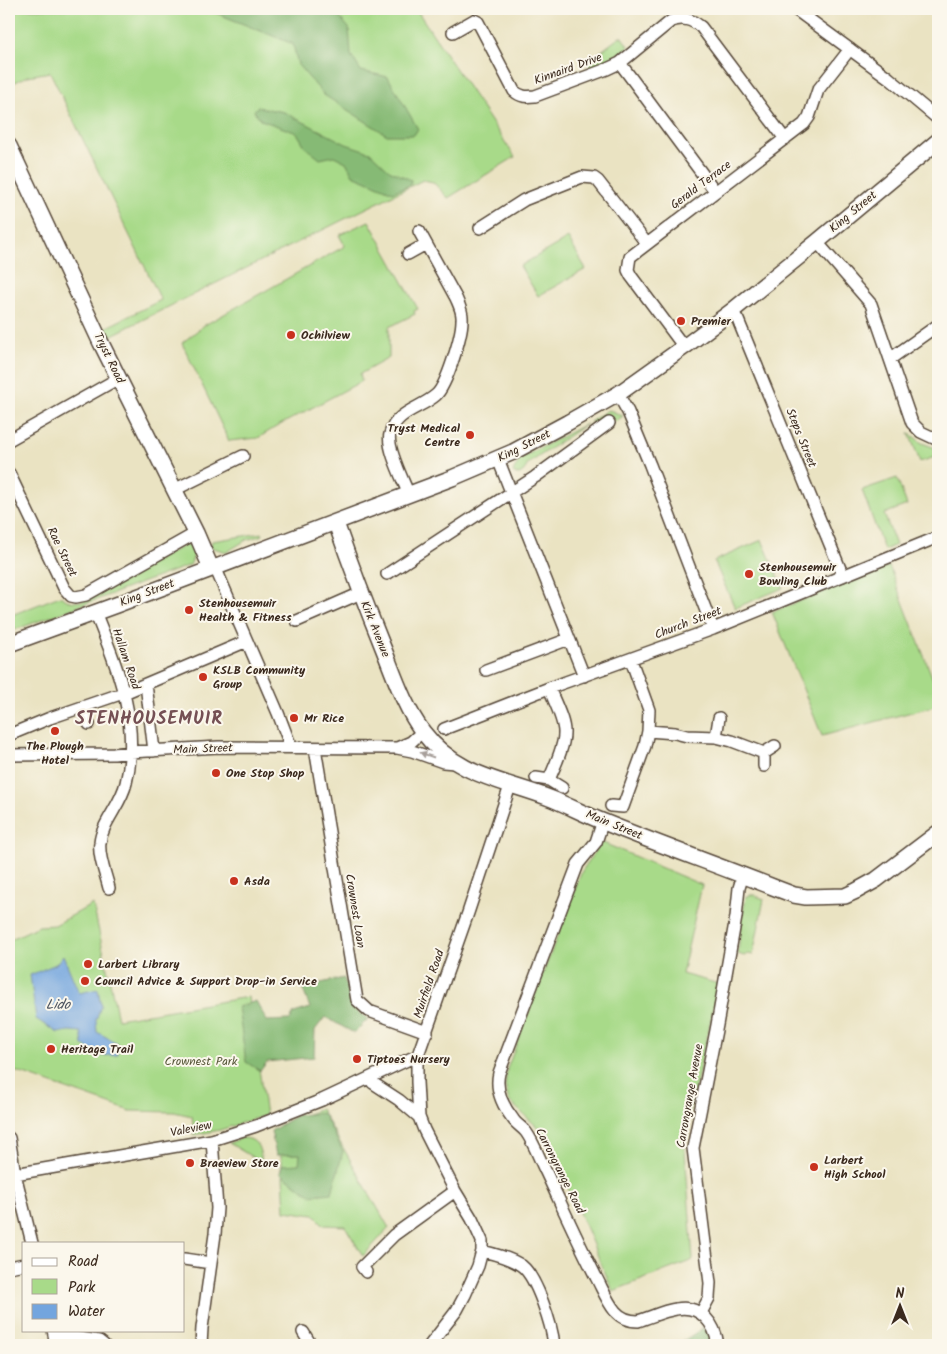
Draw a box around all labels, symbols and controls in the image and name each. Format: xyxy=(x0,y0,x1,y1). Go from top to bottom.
street label: Kinnaird Drive xyxy=(531,48,605,90)
street label: Gerald Terrace xyxy=(666,155,736,214)
street label: King Street xyxy=(825,186,881,238)
place label: Premier xyxy=(691,312,732,331)
marker: Premier xyxy=(675,315,687,327)
place label: Ochilview xyxy=(301,326,350,345)
street label: Tryst Road xyxy=(88,329,130,388)
marker: Ochilview xyxy=(285,329,297,341)
street label: Steps Street xyxy=(780,405,822,471)
place label: Tryst Medical Centre xyxy=(388,419,461,452)
street label: King Street xyxy=(494,424,554,467)
marker: Tryst Medical Centre xyxy=(464,429,476,441)
street label: Rae Street xyxy=(42,524,82,580)
place label: Stenhousemuir Bowling Club xyxy=(759,558,837,591)
marker: Stenhousemuir Bowling Club xyxy=(743,568,755,580)
street label: King Street xyxy=(117,574,177,612)
place label: Stenhousemuir Health & Fitness xyxy=(199,594,292,627)
street label: Kirk Avenue xyxy=(355,598,395,661)
street label: Church Street xyxy=(652,601,725,644)
marker: Stenhousemuir Health & Fitness xyxy=(183,604,195,616)
street label: Hallam Road xyxy=(107,626,146,693)
place label: KSLB Community Group xyxy=(213,661,306,694)
marker: KSLB Community Group xyxy=(197,671,209,683)
district label: STENHOUSEMUIR xyxy=(75,705,223,734)
place label: Mr Rice xyxy=(304,709,344,728)
marker: Mr Rice xyxy=(288,712,300,724)
marker: The Plough Hotel xyxy=(49,725,61,737)
place label: The Plough Hotel xyxy=(26,737,84,770)
street label: Main Street xyxy=(173,738,233,760)
one-way arrow xyxy=(419,751,434,758)
place label: One Stop Shop xyxy=(226,764,305,783)
marker: One Stop Shop xyxy=(210,767,222,779)
street label: Main Street xyxy=(583,805,646,845)
place label: Asda xyxy=(244,872,270,891)
street label: Crownest Loan xyxy=(340,872,370,950)
marker: Asda xyxy=(228,875,240,887)
street label: Muirfield Road xyxy=(408,946,450,1021)
place label: Larbert Library xyxy=(98,955,180,974)
marker: Larbert Library xyxy=(82,958,94,970)
place label: Council Advice & Support Drop-in Service xyxy=(95,972,317,991)
marker: Council Advice & Support Drop-in Service xyxy=(79,975,91,987)
water label: Lido xyxy=(46,994,72,1016)
place label: Heritage Trail xyxy=(61,1040,134,1059)
street label: Carrongrange Avenue xyxy=(671,1042,709,1150)
marker: Heritage Trail xyxy=(45,1043,57,1055)
place label: Tiptoes Nursery xyxy=(367,1050,451,1069)
park label: Crownest Park xyxy=(165,1052,238,1071)
marker: Tiptoes Nursery xyxy=(351,1053,363,1065)
street label: Valeview xyxy=(169,1116,214,1142)
street label: Carrongrange Road xyxy=(530,1125,590,1218)
place label: Larbert High School xyxy=(824,1151,886,1184)
place label: Braeview Store xyxy=(200,1154,279,1173)
marker: Braeview Store xyxy=(184,1157,196,1169)
marker: Larbert High School xyxy=(808,1161,820,1173)
legend xyxy=(22,1242,185,1332)
text: Road xyxy=(68,1250,99,1274)
text: Park xyxy=(68,1276,96,1300)
north arrow xyxy=(874,1282,924,1332)
text: N xyxy=(896,1283,905,1305)
text: Water xyxy=(68,1300,105,1324)

